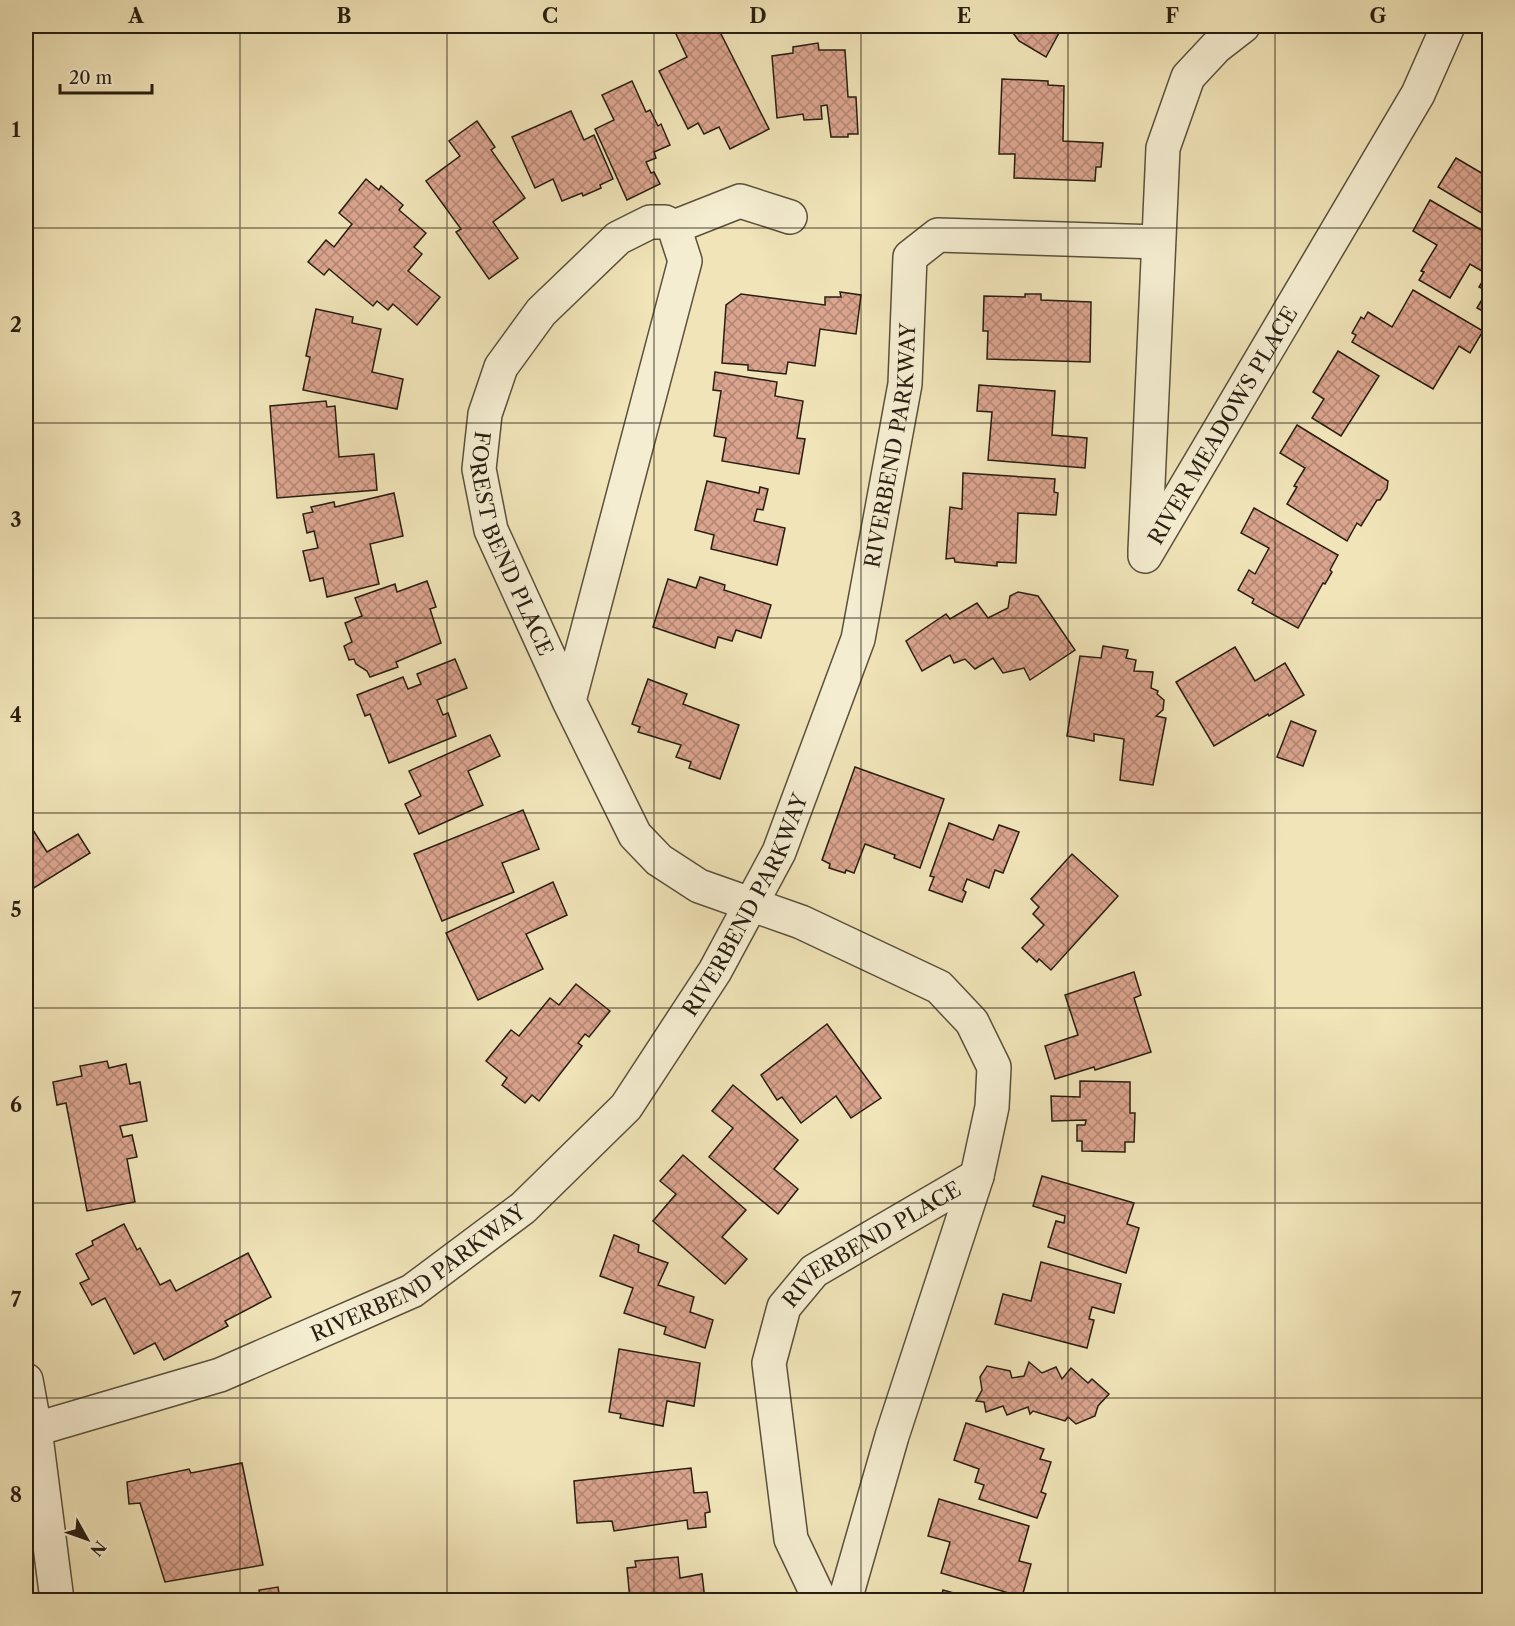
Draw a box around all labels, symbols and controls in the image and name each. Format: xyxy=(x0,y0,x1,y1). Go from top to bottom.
text: A xyxy=(127,4,144,28)
text: B xyxy=(337,4,352,28)
text: C xyxy=(542,4,558,28)
text: D xyxy=(749,4,767,28)
text: E xyxy=(957,4,971,28)
text: F xyxy=(1165,4,1179,28)
text: G xyxy=(1370,4,1387,28)
scale bar xyxy=(60,57,152,95)
text: 20 m xyxy=(69,67,113,89)
text: 1 xyxy=(12,118,21,142)
street label: RIVER MEADOWS PLACE xyxy=(1142,302,1302,549)
text: 2 xyxy=(10,313,22,337)
street label: RIVERBEND PARKWAY xyxy=(859,321,920,570)
street label: FOREST BEND PLACE xyxy=(465,430,559,659)
text: 3 xyxy=(10,508,22,532)
text: 4 xyxy=(10,703,22,727)
street label: RIVERBEND PARKWAY xyxy=(677,789,813,1020)
text: 5 xyxy=(10,898,22,922)
text: 6 xyxy=(10,1093,22,1117)
street label: RIVERBEND PLACE xyxy=(777,1176,965,1312)
street label: RIVERBEND PARKWAY xyxy=(307,1198,531,1346)
text: 7 xyxy=(11,1288,22,1312)
text: 8 xyxy=(10,1483,22,1507)
north arrow xyxy=(57,1509,117,1569)
text: N xyxy=(86,1537,111,1560)

